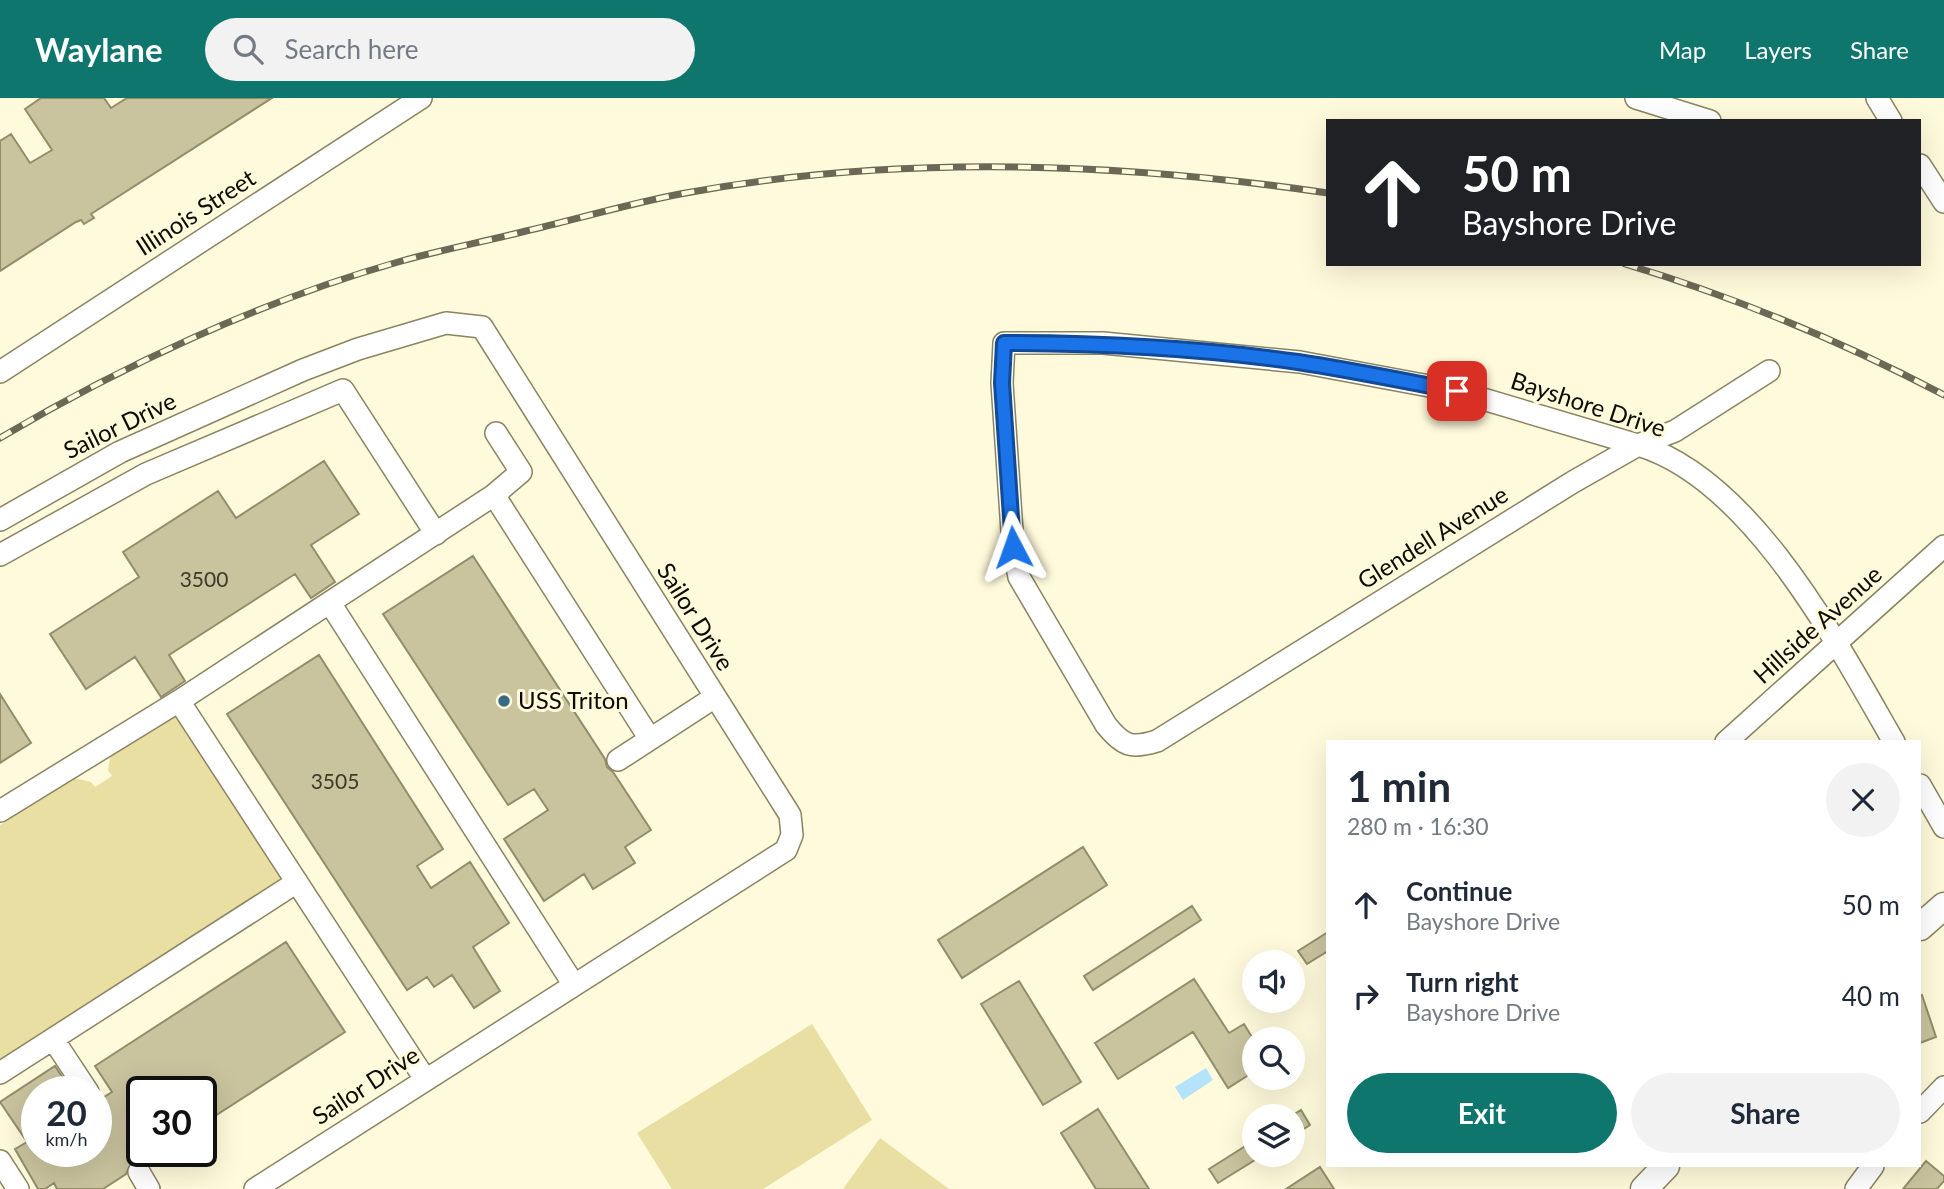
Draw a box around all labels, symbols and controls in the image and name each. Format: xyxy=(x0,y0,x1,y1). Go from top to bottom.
search box xyxy=(205,18,695,81)
text: Waylane xyxy=(35,29,163,69)
icon: search xyxy=(229,30,267,68)
text: Search here xyxy=(285,33,419,65)
text: Map xyxy=(1659,35,1706,64)
text: Layers xyxy=(1744,35,1812,64)
text: Share xyxy=(1850,35,1909,64)
text: 50 m xyxy=(1462,144,1572,202)
icon: ahead xyxy=(1347,147,1438,238)
street label: Illinois Street xyxy=(130,162,260,261)
text: Bayshore Drive xyxy=(1462,203,1676,242)
pin xyxy=(1427,361,1487,421)
street label: Bayshore Drive xyxy=(1508,365,1669,442)
icon: arrive xyxy=(1438,372,1476,410)
street label: Sailor Drive xyxy=(58,385,180,464)
street label: Glendell Avenue xyxy=(1352,479,1513,594)
position arrow xyxy=(976,510,1050,584)
street label: Sailor Drive xyxy=(652,557,741,675)
street label: Hillside Avenue xyxy=(1747,559,1887,689)
house number: 3500 xyxy=(180,566,228,591)
place label: USS Triton xyxy=(518,685,629,714)
marker: USS Triton xyxy=(496,693,512,709)
text: 1 min xyxy=(1347,761,1451,811)
button: close xyxy=(1826,763,1900,837)
house number: 3505 xyxy=(311,768,359,793)
text: 280 m · 16:30 xyxy=(1347,812,1489,840)
text: Continue xyxy=(1406,875,1512,907)
icon: ahead xyxy=(1347,886,1385,924)
text: 50 m xyxy=(1842,889,1900,921)
text: Bayshore Drive xyxy=(1406,907,1560,935)
map controls xyxy=(1242,950,1305,1167)
button: sound xyxy=(1242,950,1305,1013)
text: Turn right xyxy=(1406,966,1519,998)
icon: right xyxy=(1347,977,1385,1015)
text: 40 m xyxy=(1842,980,1900,1012)
text: Bayshore Drive xyxy=(1406,998,1560,1026)
button: search xyxy=(1242,1027,1305,1090)
street label: Sailor Drive xyxy=(306,1040,424,1130)
button: Exit xyxy=(1347,1073,1617,1153)
button: Share xyxy=(1631,1073,1900,1153)
speed limit sign: 30 xyxy=(126,1076,217,1167)
text: 20 xyxy=(46,1091,87,1133)
button: layers xyxy=(1242,1104,1305,1167)
text: km/h xyxy=(45,1128,88,1150)

